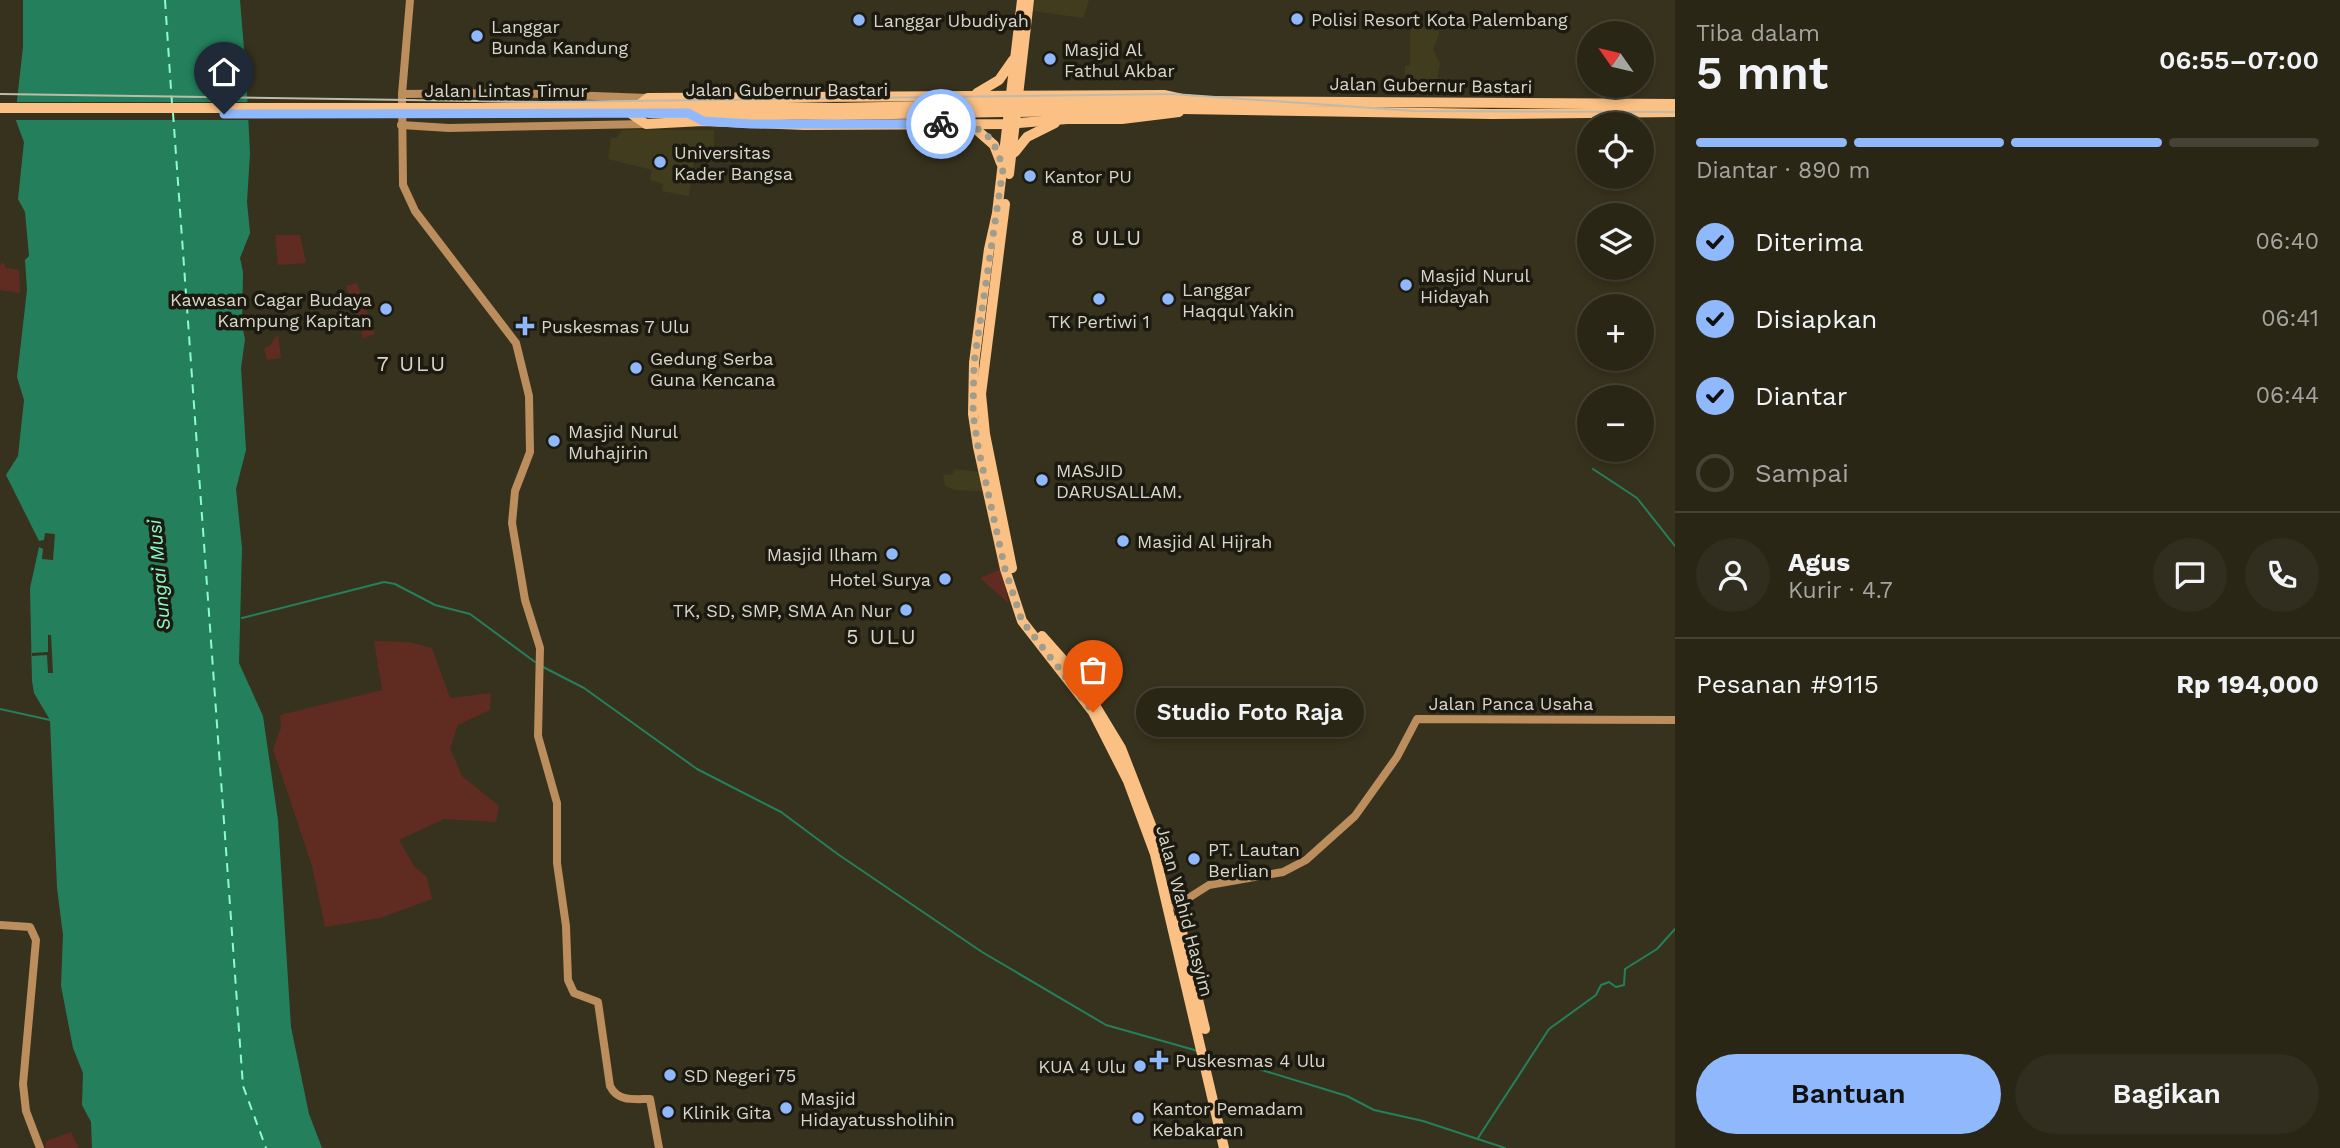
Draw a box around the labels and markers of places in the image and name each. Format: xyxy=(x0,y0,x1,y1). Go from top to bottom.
place label: Polisi Resort Kota Palembang xyxy=(1311,9,1568,30)
place label: Langgar Ubudiyah xyxy=(873,10,1029,31)
marker: Polisi Resort Kota Palembang xyxy=(1289,11,1305,27)
marker: Langgar Ubudiyah xyxy=(851,12,867,28)
place label: Langgar Bunda Kandung xyxy=(491,16,629,58)
marker: Langgar Bunda Kandung xyxy=(469,28,485,44)
place label: Masjid Al Fathul Akbar xyxy=(1064,39,1175,81)
pin xyxy=(194,42,254,114)
marker: Masjid Al Fathul Akbar xyxy=(1042,51,1058,67)
place label: Universitas Kader Bangsa xyxy=(674,142,793,184)
marker: Universitas Kader Bangsa xyxy=(652,154,668,170)
place label: Kantor PU xyxy=(1044,166,1132,187)
marker: Kantor PU xyxy=(1022,168,1038,184)
place label: Masjid Nurul Hidayah xyxy=(1420,265,1531,307)
marker: Masjid Nurul Hidayah xyxy=(1398,277,1414,293)
place label: Langgar Haqqul Yakin xyxy=(1182,279,1294,321)
place label: Kawasan Cagar Budaya Kampung Kapitan xyxy=(170,289,372,331)
marker: TK Pertiwi 1 xyxy=(1091,291,1107,307)
marker: Langgar Haqqul Yakin xyxy=(1160,291,1176,307)
marker: Kawasan Cagar Budaya Kampung Kapitan xyxy=(378,301,394,317)
place label: TK Pertiwi 1 xyxy=(1048,311,1150,332)
marker: Puskesmas 7 Ulu xyxy=(515,316,535,336)
place label: Puskesmas 7 Ulu xyxy=(541,316,690,337)
place label: Gedung Serba Guna Kencana xyxy=(650,348,775,390)
marker: Gedung Serba Guna Kencana xyxy=(628,360,644,376)
place label: Masjid Nurul Muhajirin xyxy=(568,421,679,463)
marker: Masjid Nurul Muhajirin xyxy=(546,433,562,449)
place label: MASJID DARUSALLAM. xyxy=(1056,460,1182,502)
marker: MASJID DARUSALLAM. xyxy=(1034,472,1050,488)
place label: Masjid Al Hijrah xyxy=(1137,531,1272,552)
marker: Masjid Al Hijrah xyxy=(1115,533,1131,549)
place label: Masjid Ilham xyxy=(767,544,878,565)
marker: Masjid Ilham xyxy=(884,546,900,562)
place label: Hotel Surya xyxy=(829,569,931,590)
marker: Hotel Surya xyxy=(937,571,953,587)
place label: TK, SD, SMP, SMA An Nur xyxy=(673,600,892,621)
marker: TK, SD, SMP, SMA An Nur xyxy=(898,602,914,618)
pin xyxy=(1063,640,1123,712)
callout: Studio Foto Raja xyxy=(1135,688,1362,736)
place label: PT. Lautan Berlian xyxy=(1208,839,1300,881)
marker: PT. Lautan Berlian xyxy=(1186,851,1202,867)
marker: Puskesmas 4 Ulu xyxy=(1149,1050,1169,1070)
place label: Puskesmas 4 Ulu xyxy=(1175,1050,1326,1071)
place label: KUA 4 Ulu xyxy=(1038,1056,1126,1077)
marker: KUA 4 Ulu xyxy=(1132,1058,1148,1074)
place label: SD Negeri 75 xyxy=(684,1065,796,1086)
marker: SD Negeri 75 xyxy=(662,1067,678,1083)
place label: Masjid Hidayatussholihin xyxy=(800,1088,955,1130)
place label: Kantor Pemadam Kebakaran xyxy=(1152,1098,1303,1140)
marker: Masjid Hidayatussholihin xyxy=(778,1100,794,1116)
place label: Klinik Gita xyxy=(682,1102,772,1123)
marker: Klinik Gita xyxy=(660,1104,676,1120)
marker: Kantor Pemadam Kebakaran xyxy=(1130,1110,1146,1126)

